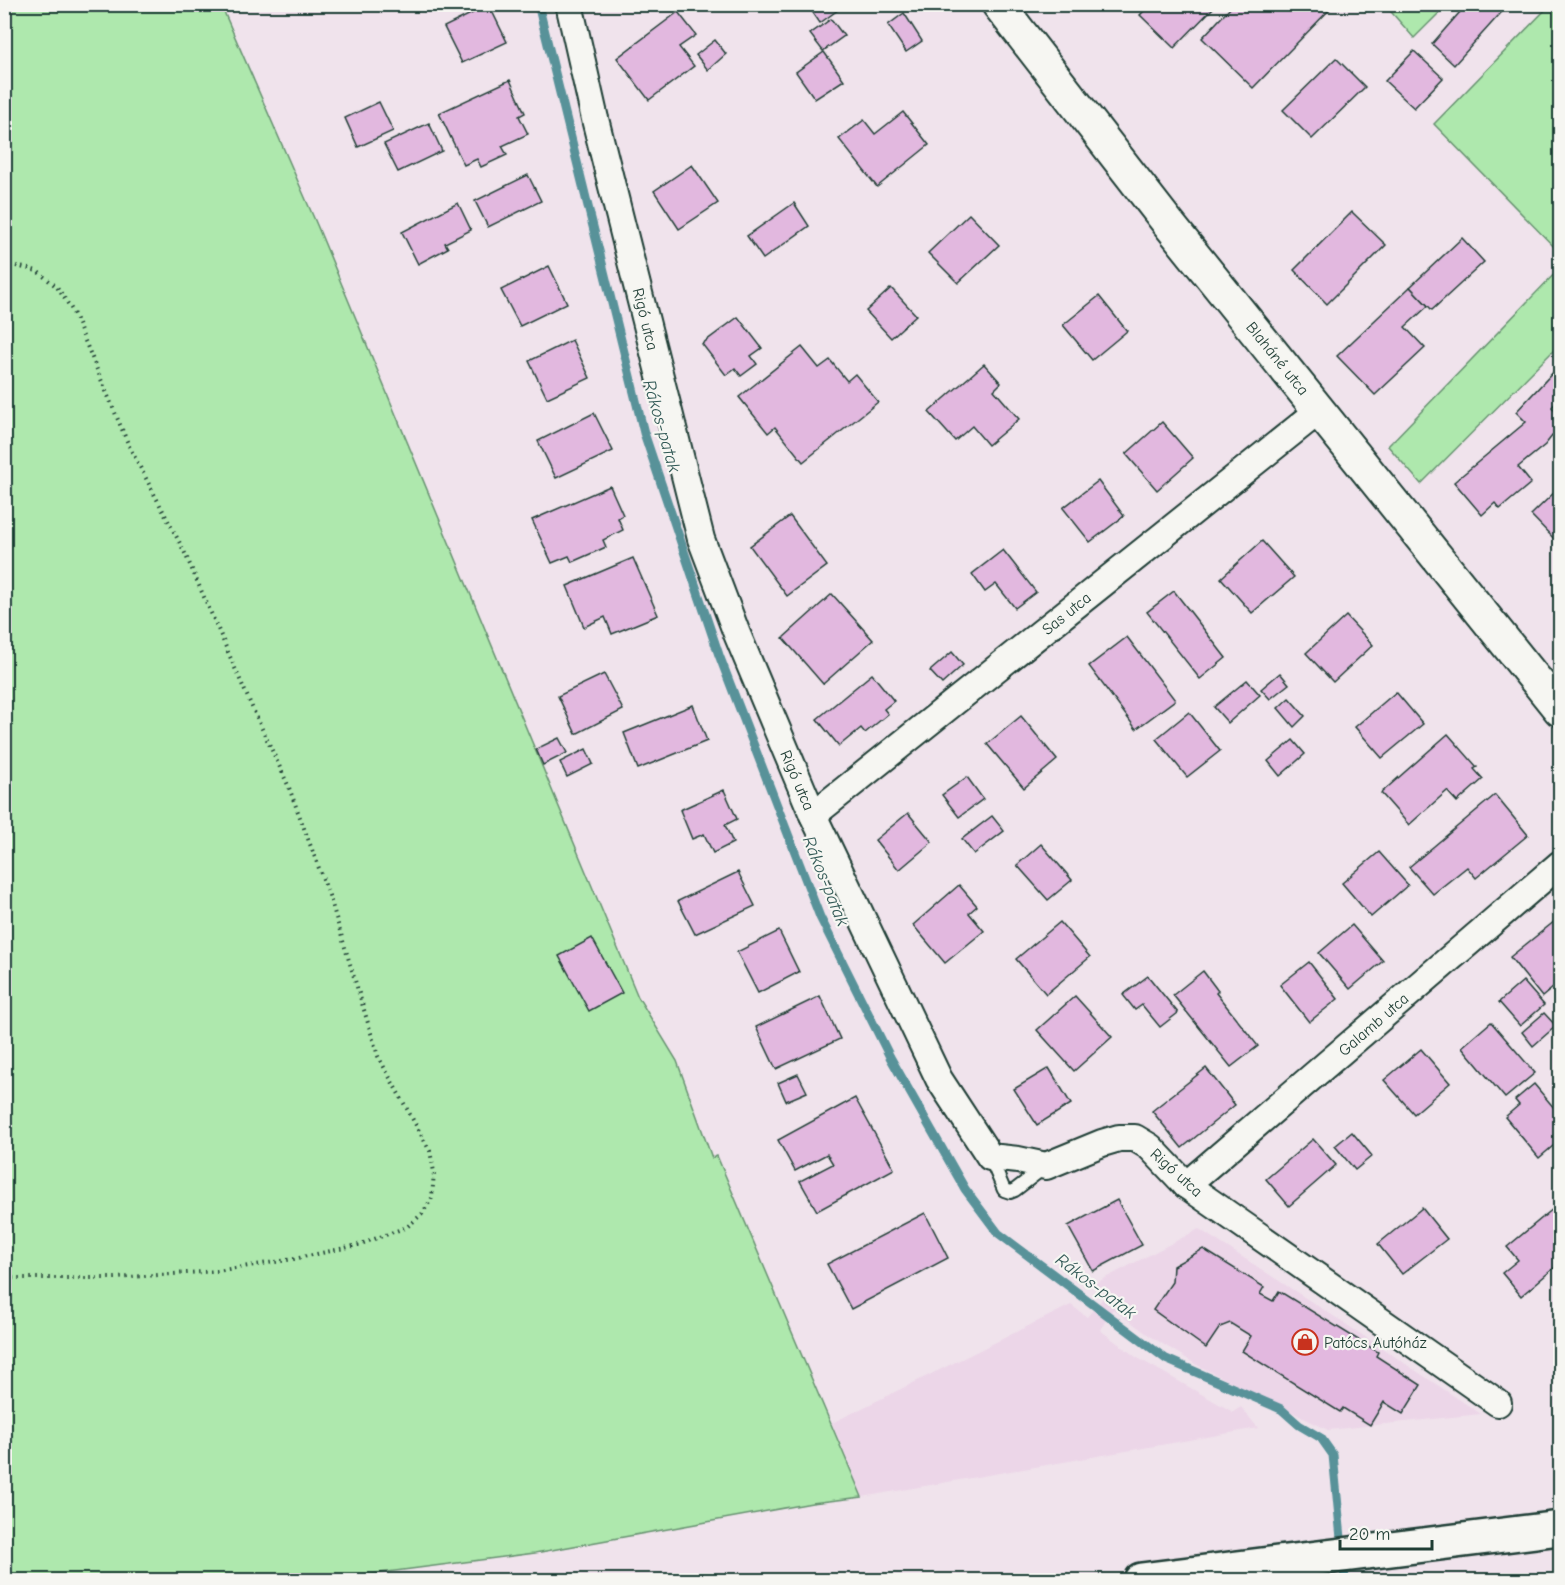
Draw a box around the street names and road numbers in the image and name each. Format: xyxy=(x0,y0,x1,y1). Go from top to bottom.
street label: Rigó utca xyxy=(629,286,661,352)
street label: Blaháné utca xyxy=(1242,318,1312,399)
street label: Sas utca xyxy=(1039,589,1095,639)
street label: Rigó utca xyxy=(776,748,818,813)
street label: Galamb utca xyxy=(1335,989,1412,1060)
street label: Rigó utca xyxy=(1147,1145,1206,1201)

